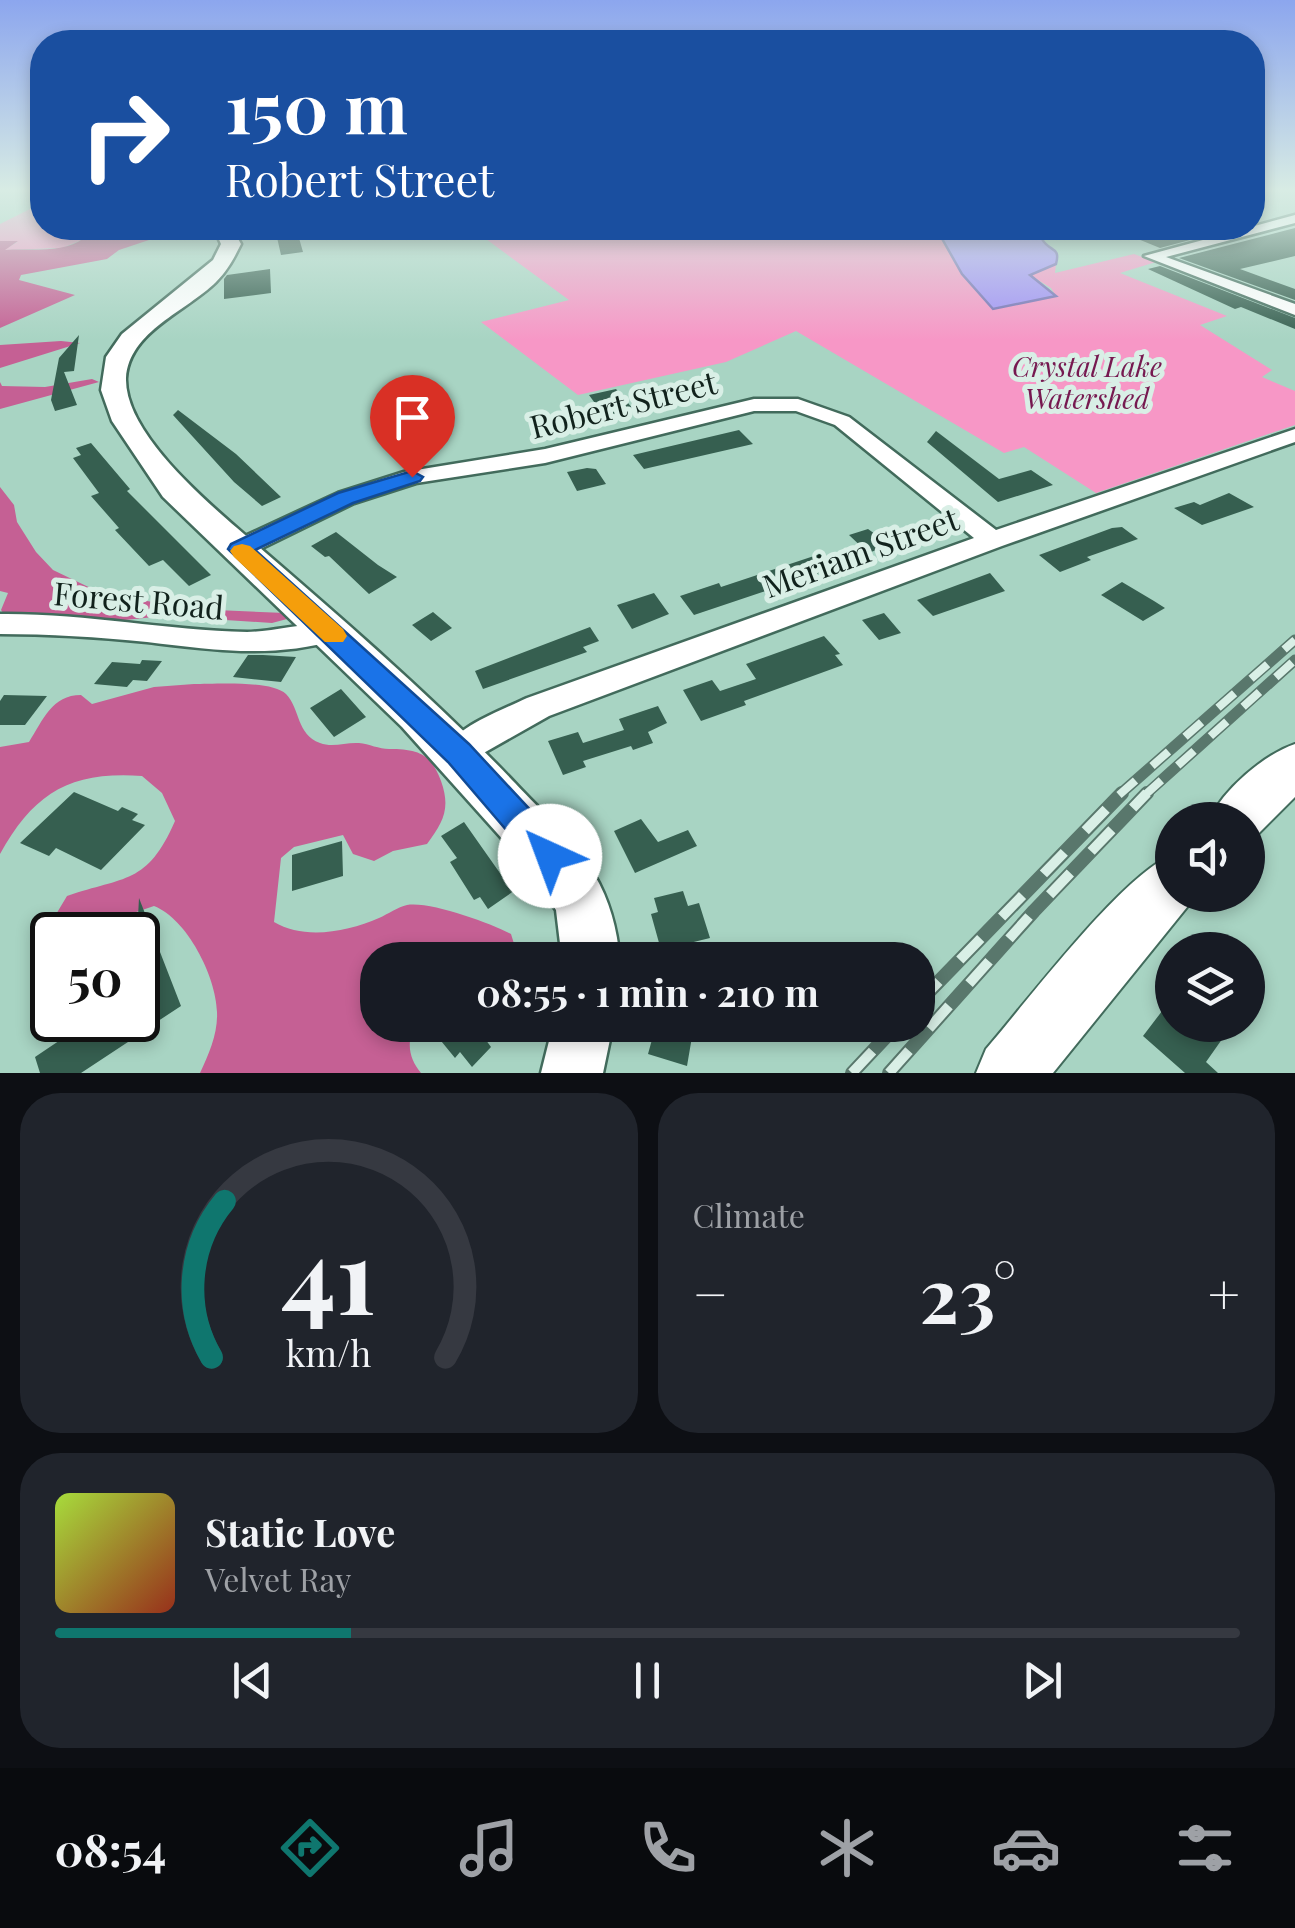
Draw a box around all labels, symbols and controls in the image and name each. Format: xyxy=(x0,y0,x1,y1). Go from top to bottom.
text: 150 m xyxy=(225,58,408,152)
icon: right xyxy=(60,70,190,200)
text: Robert Street xyxy=(225,148,494,208)
park label: Crystal Lake Watershed xyxy=(1012,347,1162,416)
street label: Robert Street xyxy=(525,359,722,447)
pin xyxy=(370,375,455,478)
icon: arrive xyxy=(385,390,440,445)
street label: Meriam Street xyxy=(756,495,964,606)
street label: Forest Road xyxy=(52,570,226,628)
map controls xyxy=(1155,802,1265,1042)
button: sound xyxy=(1155,802,1265,912)
position arrow xyxy=(498,804,602,908)
speed limit sign: 50 xyxy=(30,912,160,1042)
button: layers xyxy=(1155,932,1265,1042)
text: 08:55 · 1 min · 210 m xyxy=(476,966,819,1017)
text: Climate xyxy=(693,1193,805,1236)
text: 41 xyxy=(281,1202,376,1341)
text: 23° xyxy=(919,1242,1016,1342)
text: − xyxy=(693,1255,728,1329)
text: + xyxy=(1208,1255,1240,1329)
text: km/h xyxy=(286,1328,372,1376)
text: Static Love xyxy=(205,1506,395,1557)
text: Velvet Ray xyxy=(205,1557,352,1600)
icon: previous xyxy=(225,1653,280,1708)
icon: pause xyxy=(620,1653,675,1708)
icon: next xyxy=(1015,1653,1070,1708)
icon: directions xyxy=(275,1813,345,1883)
icon: music xyxy=(454,1813,524,1883)
icon: phone xyxy=(633,1813,703,1883)
icon: climate xyxy=(812,1813,882,1883)
icon: car xyxy=(991,1813,1061,1883)
icon: filters xyxy=(1170,1813,1240,1883)
text: 08:54 xyxy=(55,1818,166,1878)

